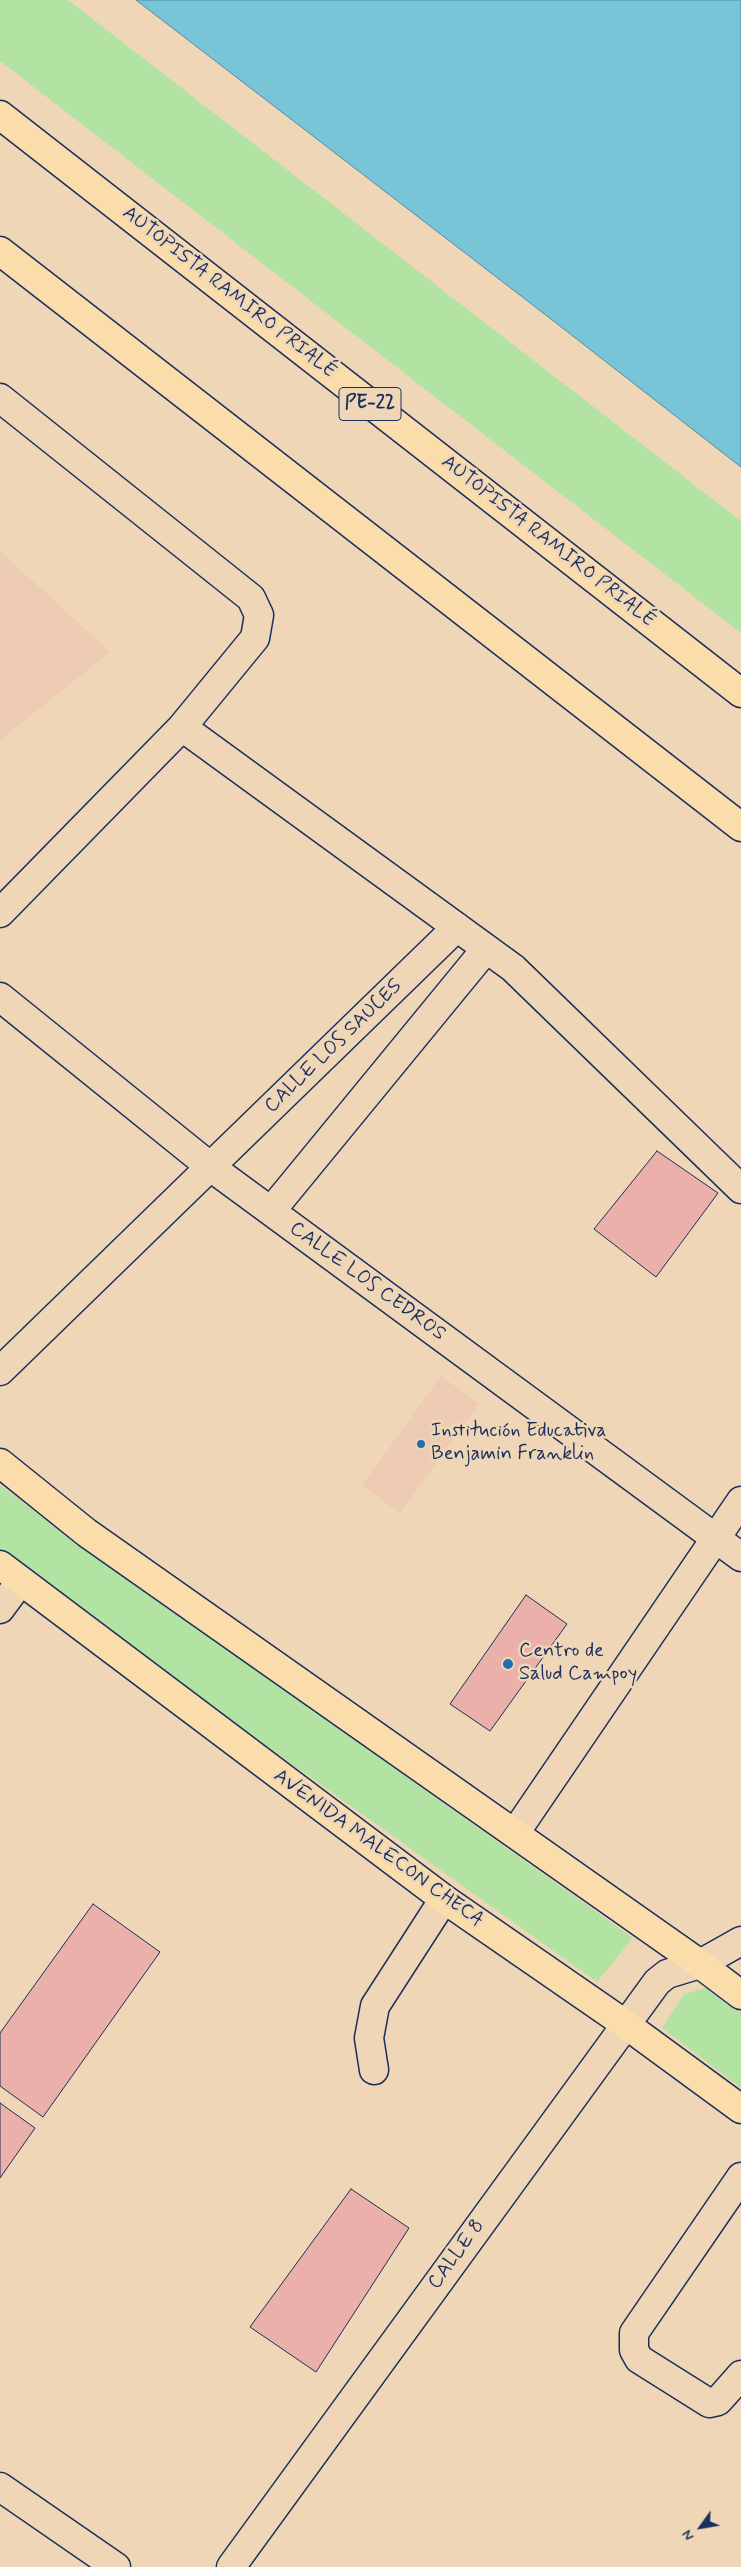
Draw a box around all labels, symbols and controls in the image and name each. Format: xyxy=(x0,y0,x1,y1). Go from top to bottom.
street label: AUTOPISTA RAMIRO PRIALÉ xyxy=(117,202,341,384)
road number: PE-22 xyxy=(339,388,401,420)
street label: AUTOPISTA RAMIRO PRIALÉ xyxy=(436,451,660,633)
street label: CALLE LOS SAUCES xyxy=(260,975,408,1119)
street label: CALLE LOS CEDROS xyxy=(284,1217,450,1347)
place label: Institución Educativa Benjamin Franklin xyxy=(431,1420,607,1467)
marker: Institución Educativa Benjamin Franklin xyxy=(415,1438,427,1450)
place label: Centro de Salud Campoy xyxy=(519,1640,637,1687)
marker: Centro de Salud Campoy xyxy=(501,1657,515,1671)
street label: AVENIDA MALECON CHECA xyxy=(268,1765,488,1933)
street label: CALLE 8 xyxy=(424,2215,490,2295)
north arrow xyxy=(676,2502,726,2552)
text: N xyxy=(678,2526,698,2544)

